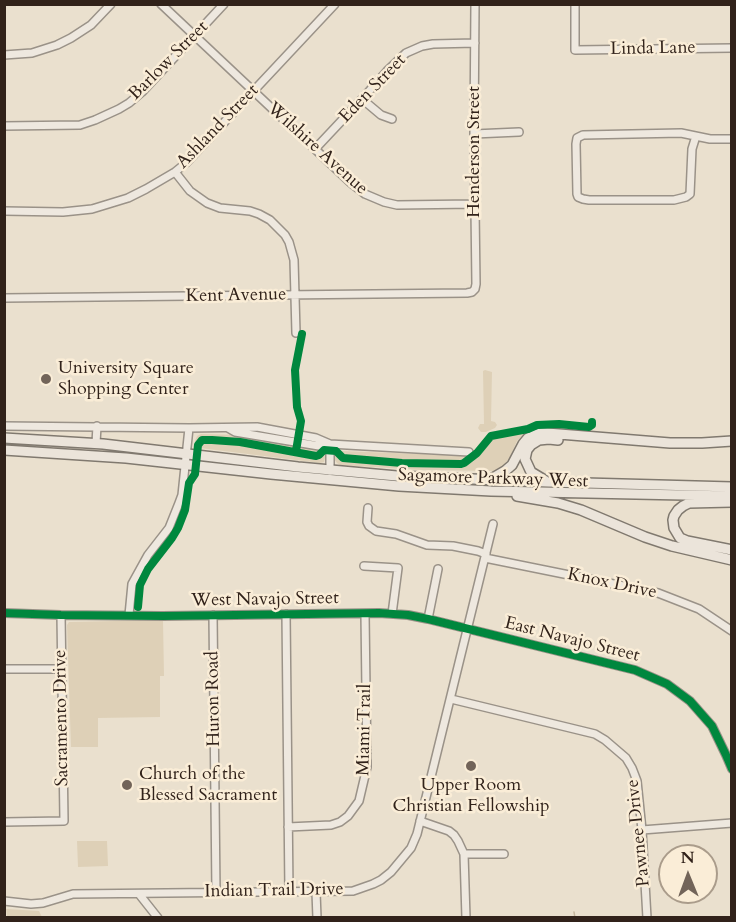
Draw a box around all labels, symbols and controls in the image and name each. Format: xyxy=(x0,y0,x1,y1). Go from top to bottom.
street label: Barlow Street xyxy=(125,17,213,105)
street label: Linda Lane xyxy=(610,37,696,61)
street label: Eden Street xyxy=(335,50,411,128)
street label: Ashland Street xyxy=(172,80,264,174)
street label: Henderson Street xyxy=(464,86,486,218)
street label: Wilshire Avenue xyxy=(262,98,372,200)
street label: Kent Avenue xyxy=(185,284,287,308)
place label: University Square Shopping Center xyxy=(58,358,194,400)
marker: University Square Shopping Center xyxy=(39,372,53,386)
street label: Sagamore Parkway West xyxy=(398,465,588,493)
street label: Knox Drive xyxy=(565,564,659,604)
street label: West Navajo Street xyxy=(191,588,339,612)
street label: East Navajo Street xyxy=(502,613,642,667)
street label: Sacramento Drive xyxy=(50,649,74,787)
street label: Huron Road xyxy=(202,651,226,747)
street label: Miami Trail xyxy=(353,684,377,776)
marker: Upper Room Christian Fellowship xyxy=(464,759,478,773)
place label: Church of the Blessed Sacrament xyxy=(139,764,277,806)
place label: Upper Room Christian Fellowship xyxy=(392,775,550,818)
marker: Church of the Blessed Sacrament xyxy=(120,778,134,792)
street label: Pawnee Drive xyxy=(623,778,655,888)
north arrow xyxy=(658,844,718,904)
text: N xyxy=(681,847,695,869)
street label: Indian Trail Drive xyxy=(204,879,344,903)

